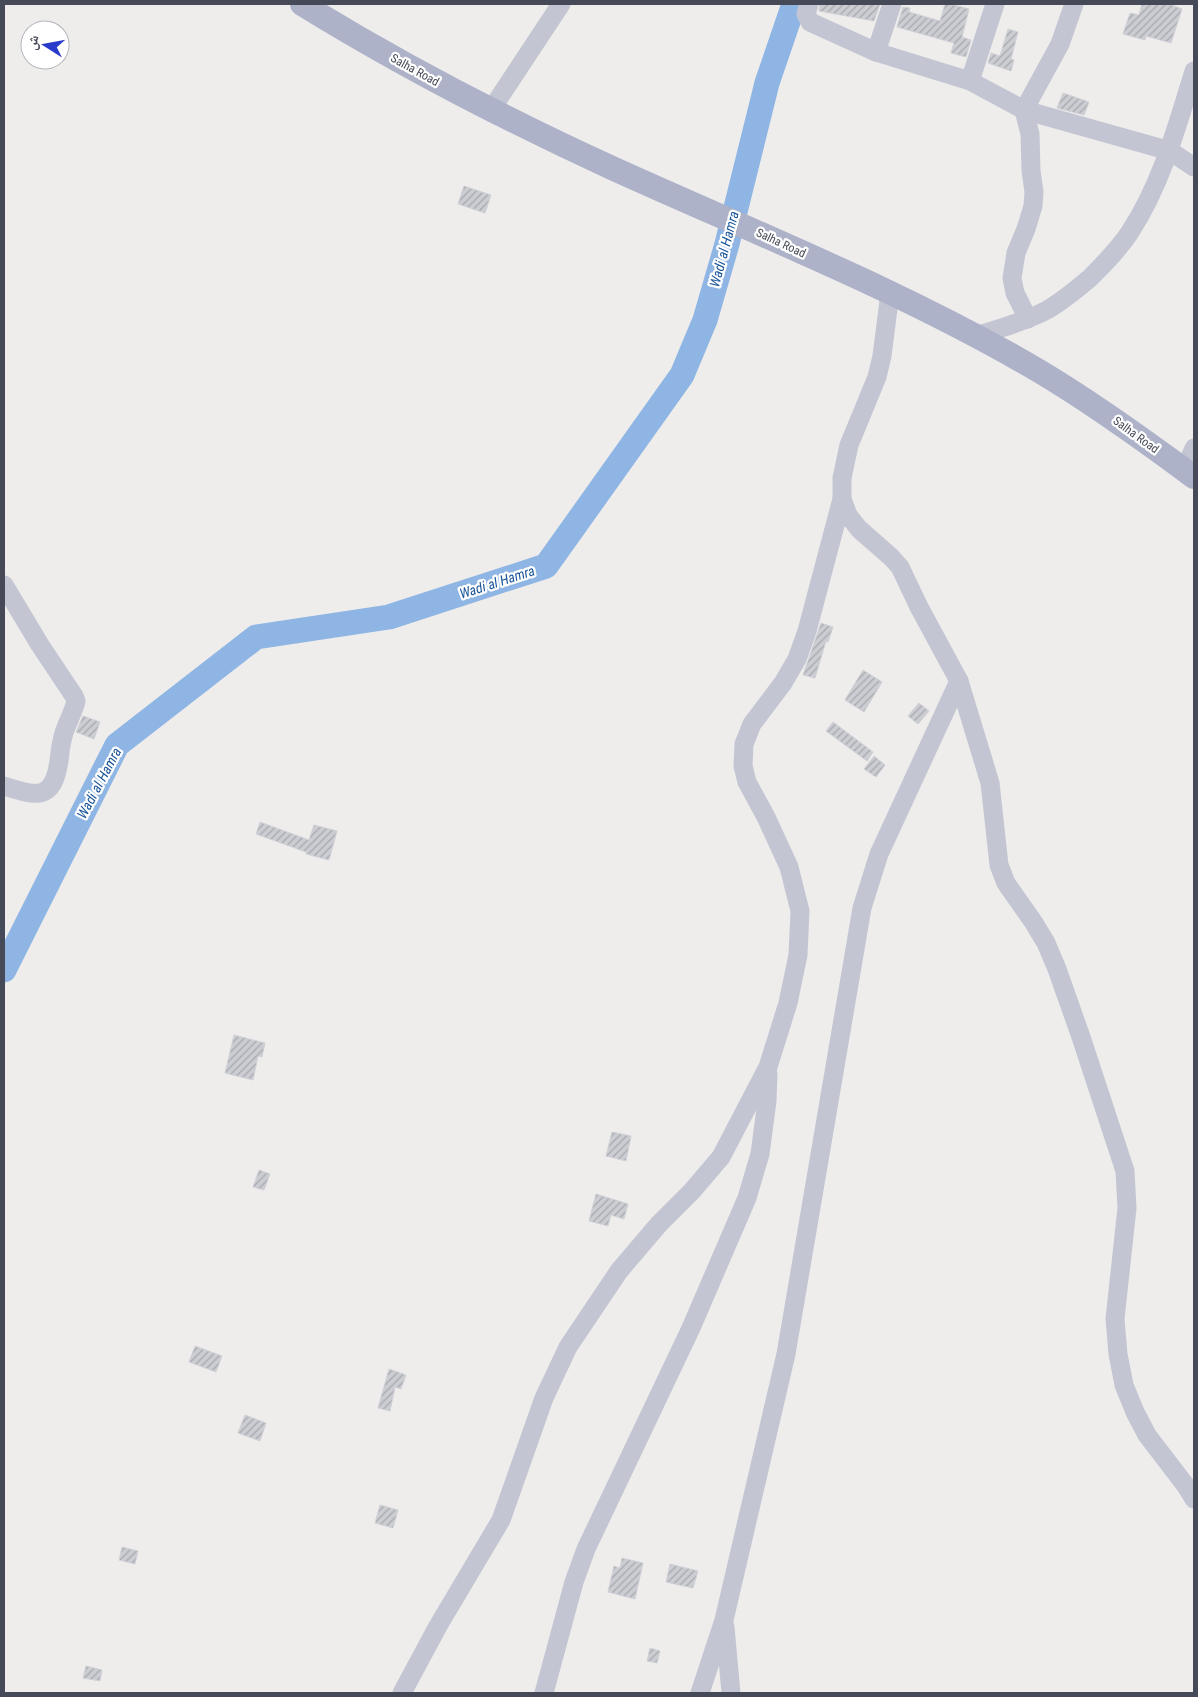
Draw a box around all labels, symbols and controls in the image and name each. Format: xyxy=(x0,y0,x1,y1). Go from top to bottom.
north arrow xyxy=(20,20,70,70)
text: ش xyxy=(23,34,43,52)
street label: Salha Road xyxy=(388,51,442,89)
water label: Wadi al Hamra xyxy=(706,209,742,289)
street label: Salha Road xyxy=(754,225,808,261)
street label: Salha Road xyxy=(1110,414,1162,456)
water label: Wadi al Hamra xyxy=(457,562,537,602)
water label: Wadi al Hamra xyxy=(74,745,124,821)

